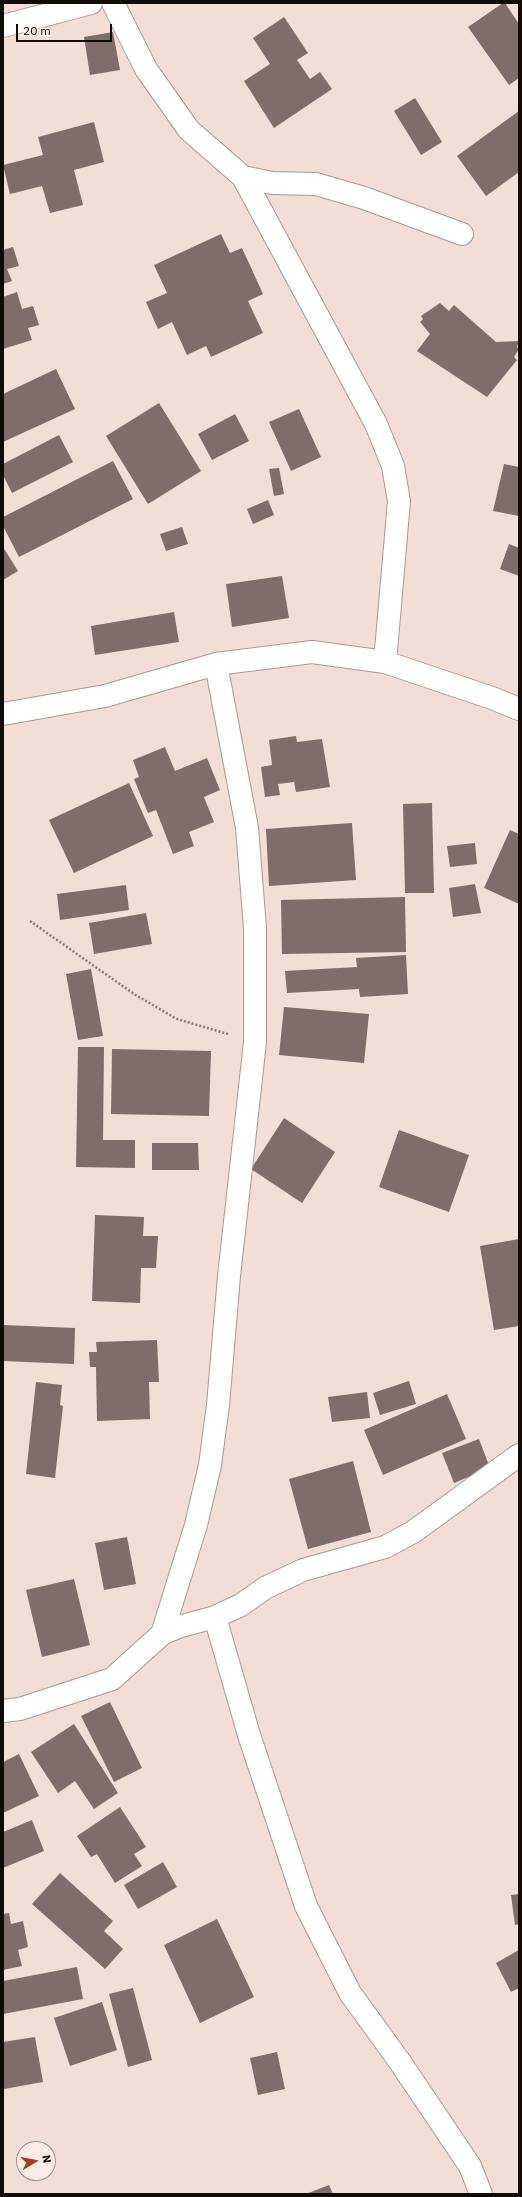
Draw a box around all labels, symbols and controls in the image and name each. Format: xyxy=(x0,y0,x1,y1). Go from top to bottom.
scale bar xyxy=(18,16,114,42)
text: 20 m xyxy=(23,23,51,38)
north arrow xyxy=(16,2141,56,2181)
text: N xyxy=(39,2154,54,2164)

